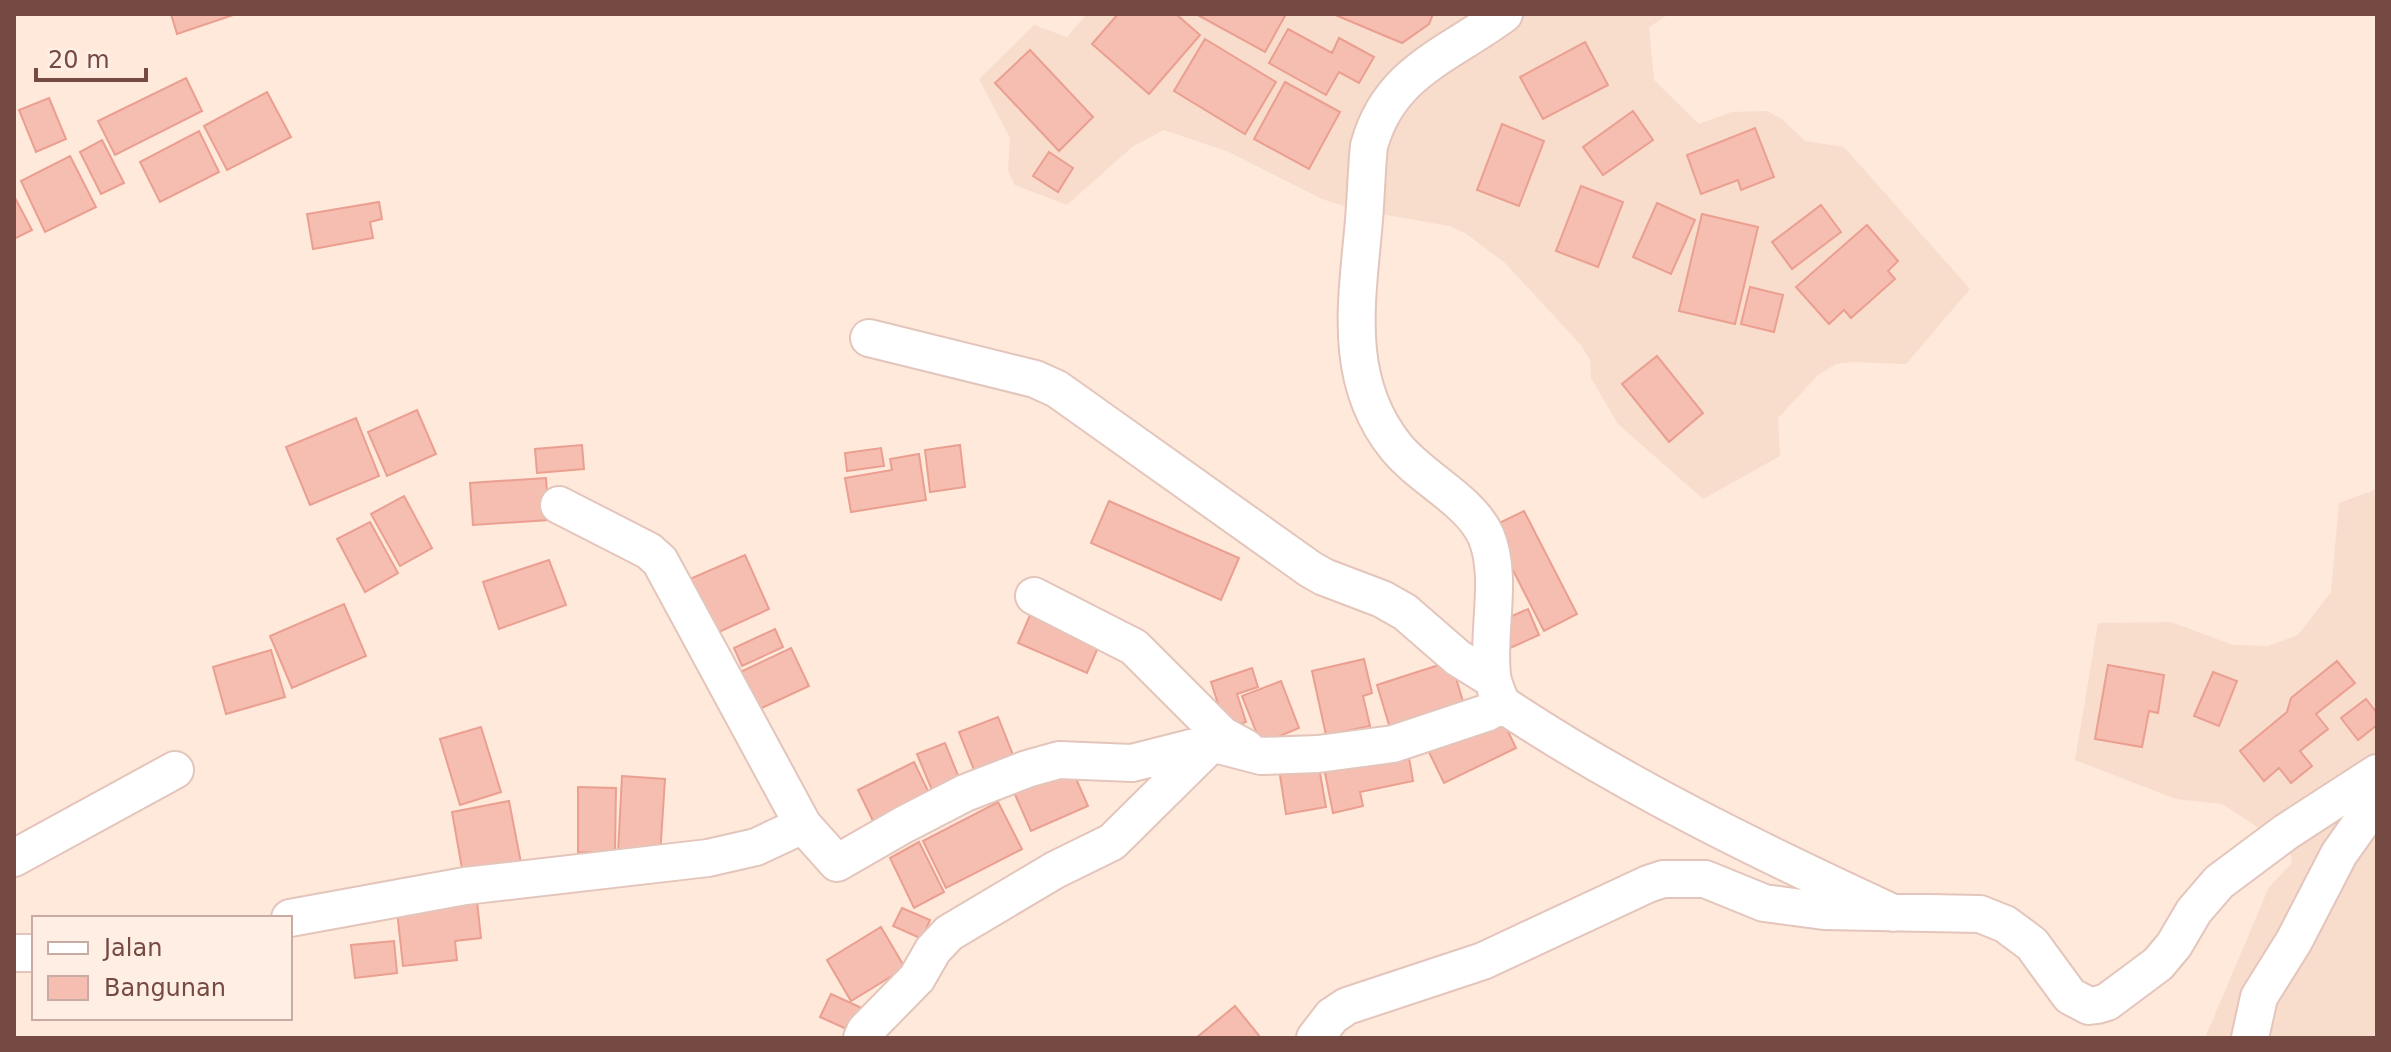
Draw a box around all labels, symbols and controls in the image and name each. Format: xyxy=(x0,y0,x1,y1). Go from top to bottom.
scale bar xyxy=(36,32,146,82)
text: 20 m xyxy=(48,46,110,74)
legend xyxy=(32,916,292,1020)
text: Jalan xyxy=(102,934,162,962)
text: Bangunan xyxy=(104,974,226,1002)

